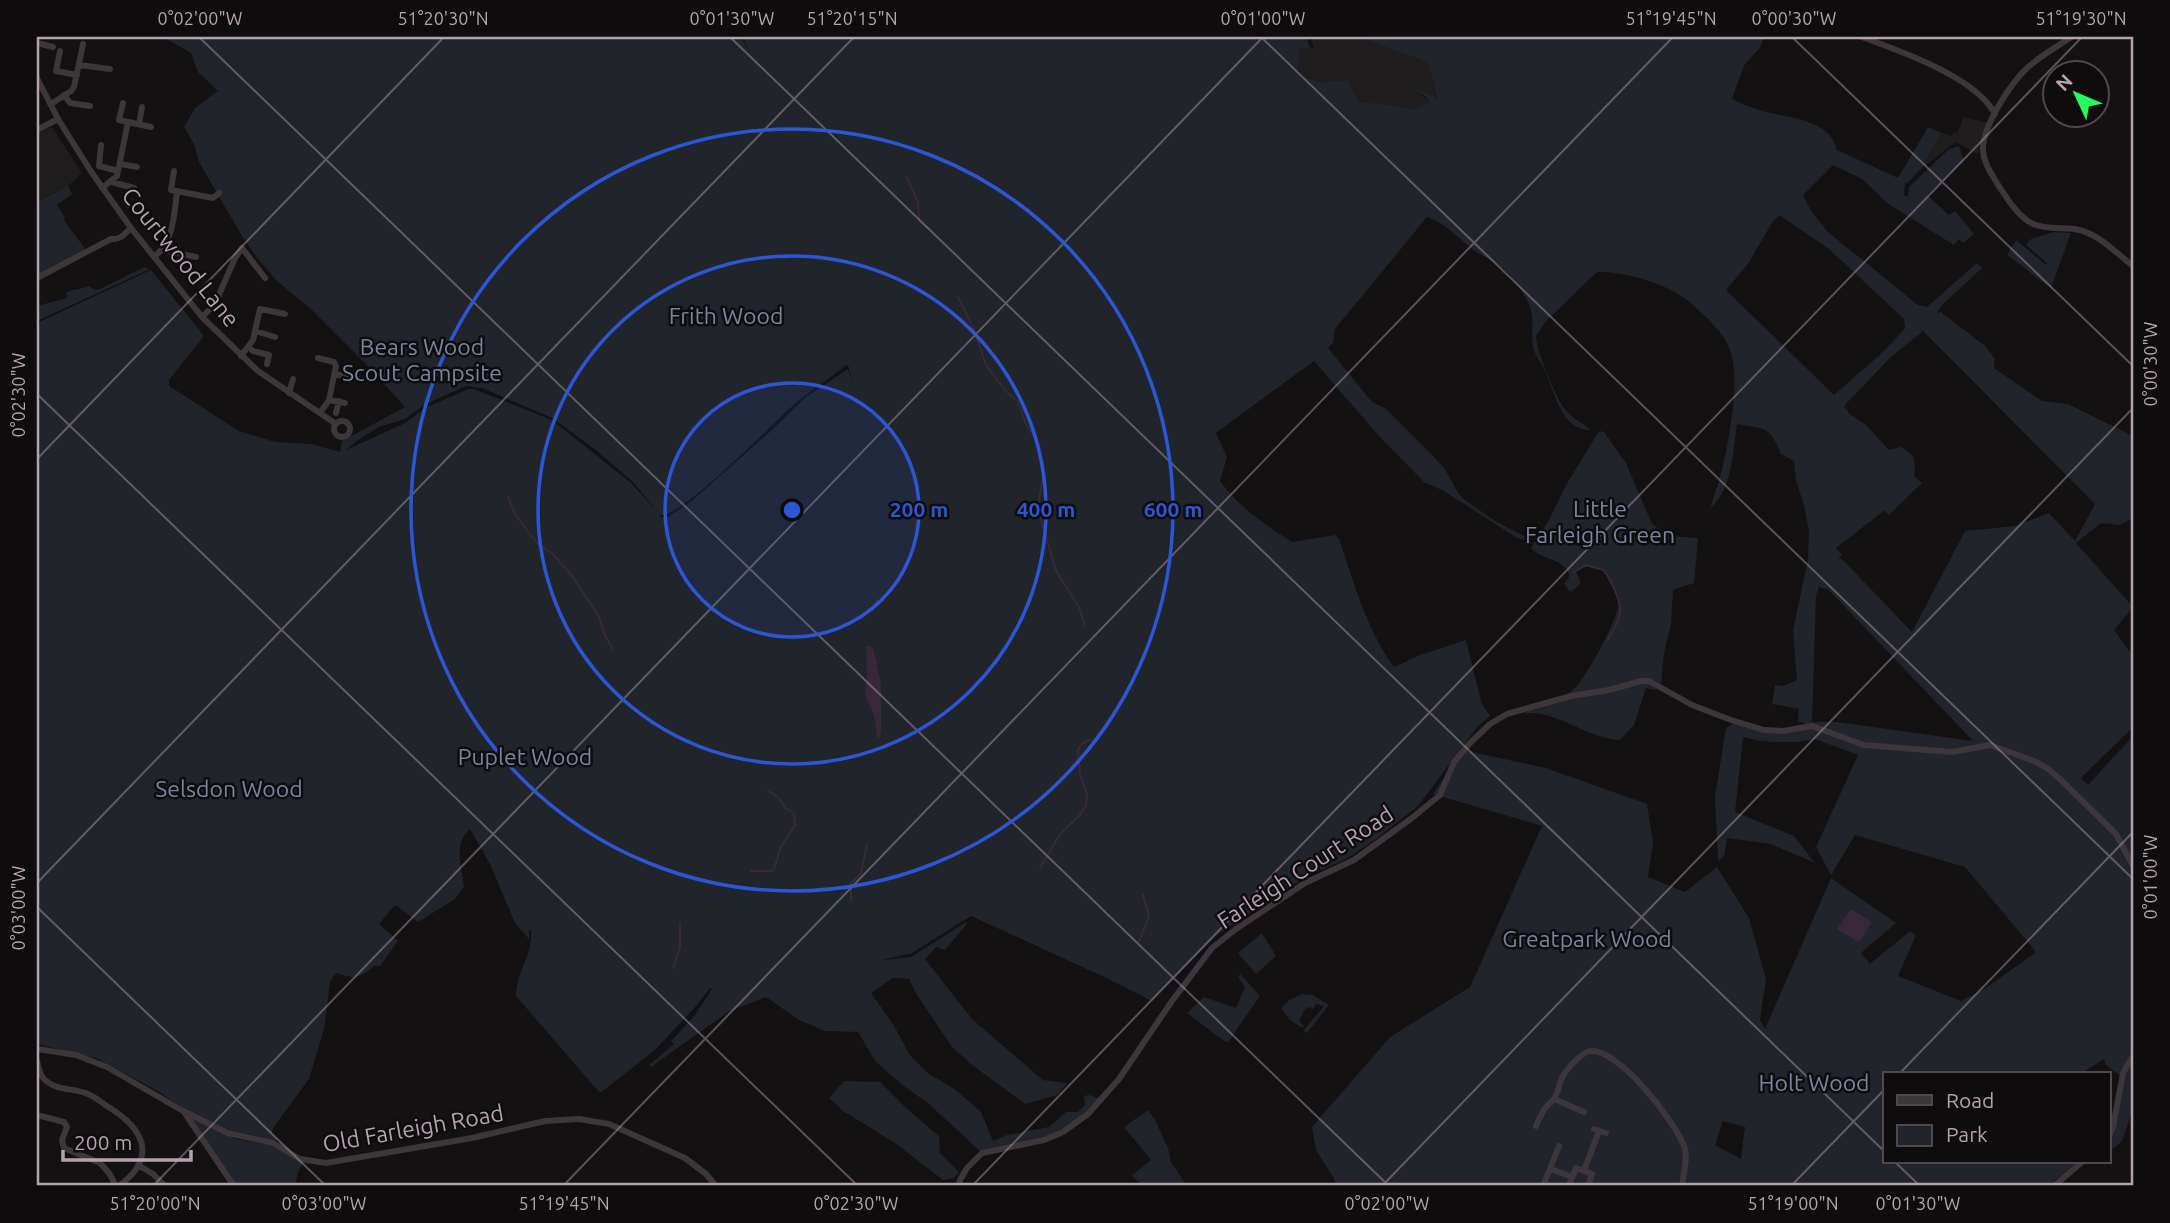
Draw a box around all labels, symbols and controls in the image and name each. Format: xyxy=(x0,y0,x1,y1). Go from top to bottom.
text: 0°02'00"W xyxy=(158,8,243,28)
text: 51°20'30"N xyxy=(397,8,489,28)
text: 0°01'30"W xyxy=(690,8,775,28)
text: 51°20'15"N xyxy=(806,8,898,28)
text: 0°01'00"W xyxy=(1221,8,1306,28)
text: 51°19'45"N xyxy=(1625,8,1717,28)
text: 0°00'30"W xyxy=(1752,8,1837,28)
text: 51°19'30"N xyxy=(2035,8,2127,28)
north arrow xyxy=(2040,60,2110,130)
text: N xyxy=(2051,69,2077,95)
street label: Courtwood Lane xyxy=(117,183,245,331)
park label: Frith Wood xyxy=(669,303,783,328)
text: 0°00'30"W xyxy=(2140,321,2160,406)
park label: Bears Wood Scout Campsite xyxy=(342,334,502,385)
text: 0°02'30"W xyxy=(8,352,28,437)
park label: Little Farleigh Green xyxy=(1525,496,1675,547)
text: 200 m xyxy=(890,497,948,521)
text: 400 m xyxy=(1017,497,1075,521)
text: 600 m xyxy=(1144,497,1202,521)
centre of rings xyxy=(780,498,804,522)
park label: Puplet Wood xyxy=(458,744,592,769)
park label: Selsdon Wood xyxy=(155,776,303,801)
street label: Farleigh Court Road xyxy=(1212,801,1398,933)
text: 0°01'00"W xyxy=(2140,834,2160,919)
text: 0°03'00"W xyxy=(8,865,28,950)
park label: Greatpark Wood xyxy=(1502,926,1672,951)
park label: Holt Wood xyxy=(1758,1070,1870,1095)
legend xyxy=(1883,1072,2110,1164)
text: Road xyxy=(1946,1088,1994,1112)
street label: Old Farleigh Road xyxy=(321,1100,505,1156)
scale bar xyxy=(63,1118,191,1162)
text: Park xyxy=(1946,1122,1988,1146)
text: 200 m xyxy=(74,1130,132,1154)
text: 51°20'00"N xyxy=(109,1193,201,1213)
text: 0°03'00"W xyxy=(282,1193,367,1213)
text: 51°19'45"N xyxy=(518,1193,610,1213)
text: 0°02'30"W xyxy=(814,1193,899,1213)
text: 0°02'00"W xyxy=(1345,1193,1430,1213)
text: 51°19'00"N xyxy=(1747,1193,1839,1213)
text: 0°01'30"W xyxy=(1876,1193,1961,1213)

